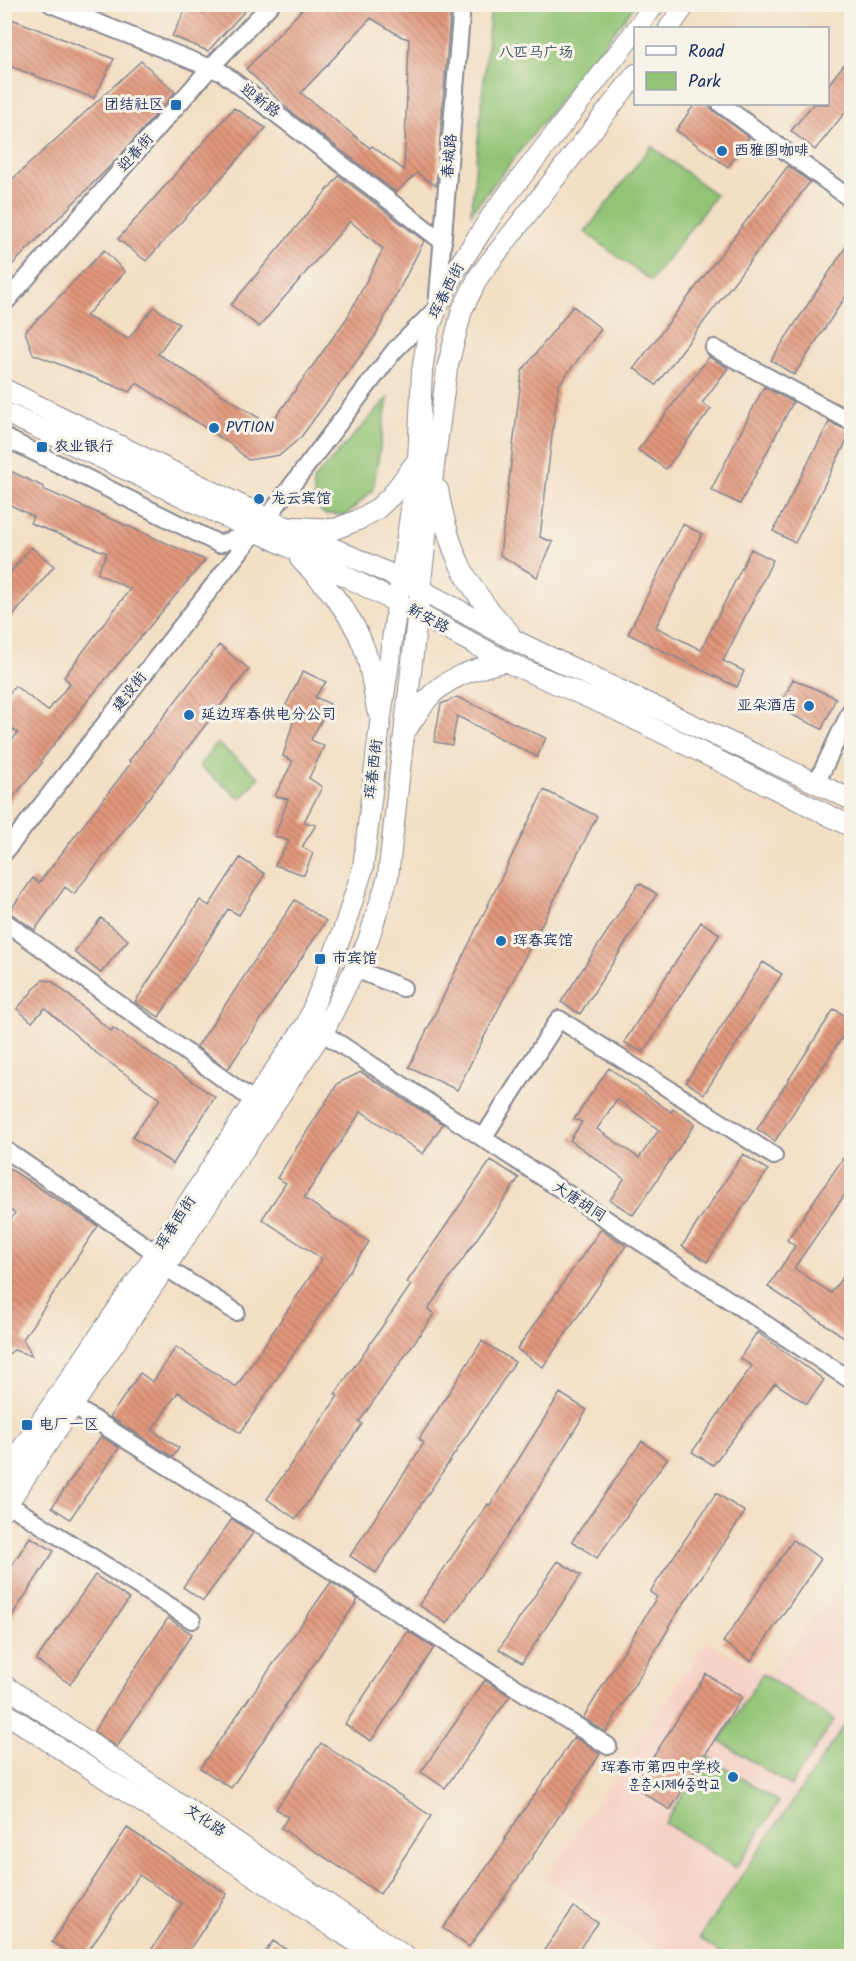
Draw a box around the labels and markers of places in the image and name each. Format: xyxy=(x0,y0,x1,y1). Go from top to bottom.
place label: 团结社区 xyxy=(104,93,164,117)
marker: 团结社区 xyxy=(169,98,183,112)
place label: 西雅图咖啡 xyxy=(734,139,809,163)
marker: 西雅图咖啡 xyxy=(715,144,729,158)
place label: PVTION xyxy=(226,416,274,440)
marker: PVTION xyxy=(207,421,221,435)
place label: 农业银行 xyxy=(54,435,114,459)
marker: 农业银行 xyxy=(35,440,49,454)
place label: 龙云宾馆 xyxy=(271,487,331,511)
marker: 龙云宾馆 xyxy=(252,492,266,506)
place label: 亚朵酒店 xyxy=(737,694,797,718)
marker: 亚朵酒店 xyxy=(802,699,816,713)
place label: 延边珲春供电分公司 xyxy=(201,703,336,727)
marker: 延边珲春供电分公司 xyxy=(182,708,196,722)
place label: 珲春宾馆 xyxy=(513,929,573,953)
marker: 珲春宾馆 xyxy=(494,934,508,948)
place label: 市宾馆 xyxy=(332,947,377,971)
marker: 市宾馆 xyxy=(313,952,327,966)
place label: 电厂一区 xyxy=(39,1413,99,1437)
marker: 电厂一区 xyxy=(20,1418,34,1432)
place label: 珲春市第四中学校 훈춘시제4중학교 xyxy=(601,1756,721,1797)
marker: 珲春市第四中学校 훈춘시제4중학교 xyxy=(726,1770,740,1784)

